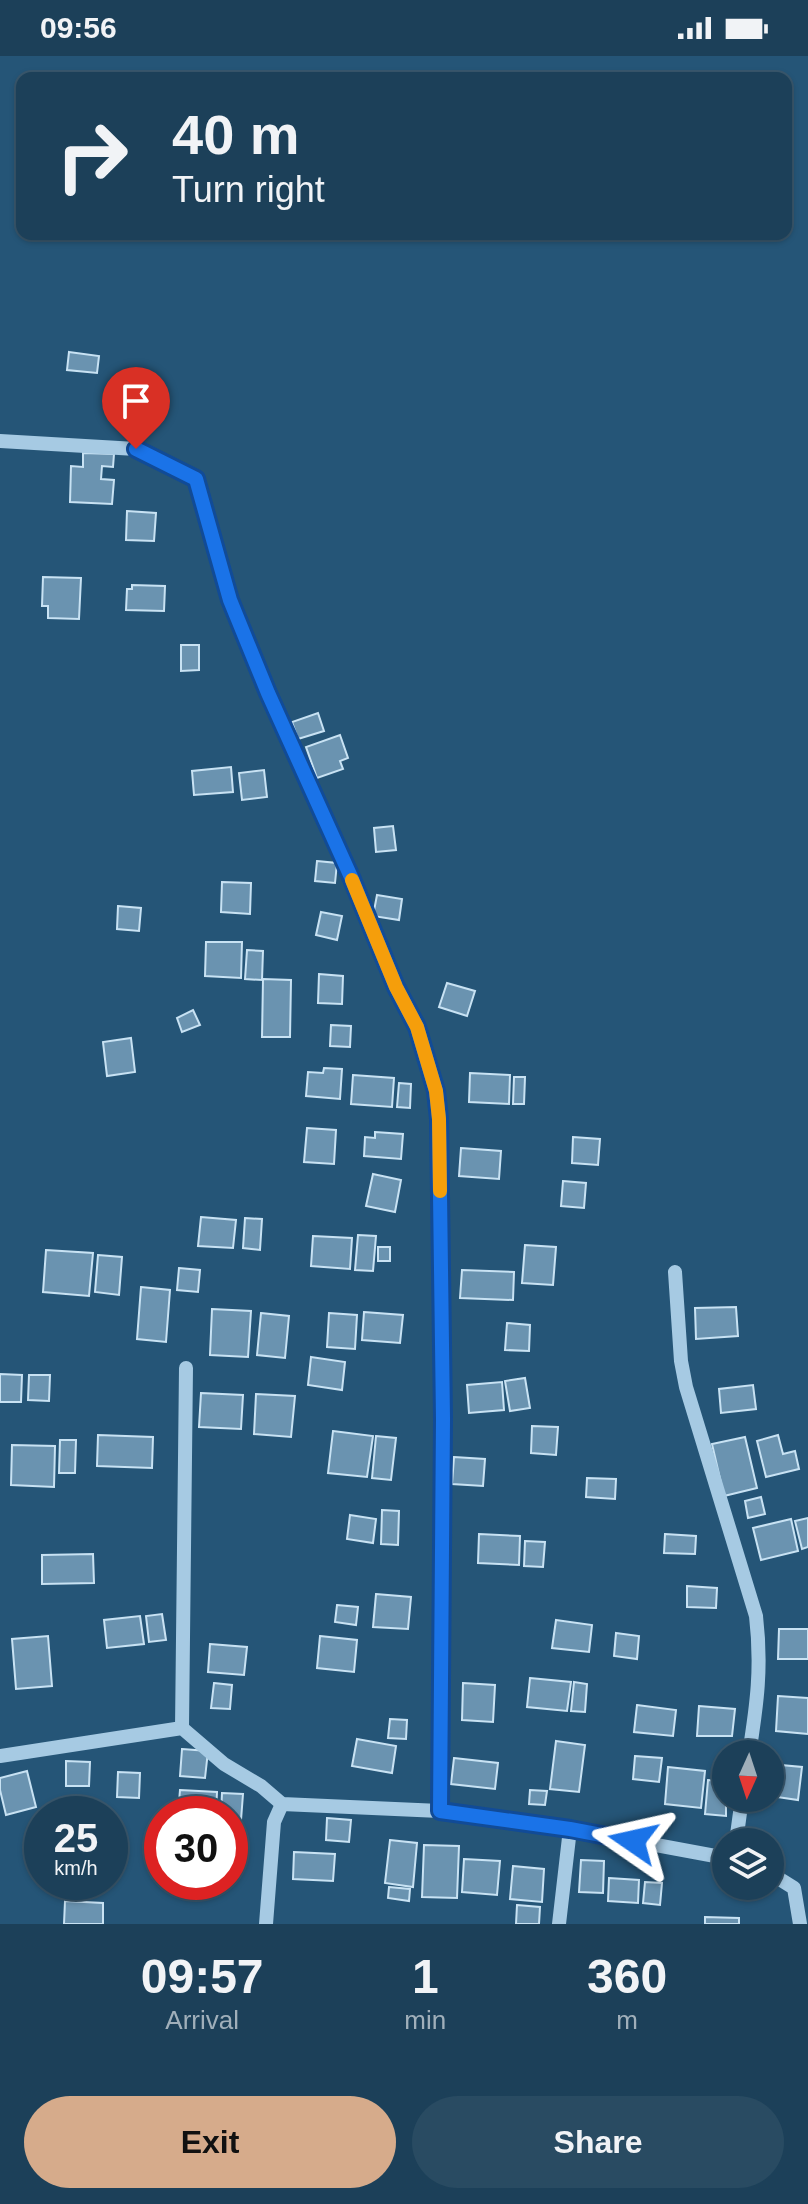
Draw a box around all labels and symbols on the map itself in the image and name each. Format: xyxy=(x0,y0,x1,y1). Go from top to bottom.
pin xyxy=(102,367,170,449)
north arrow xyxy=(712,1740,784,1812)
speed limit sign: 30 xyxy=(144,1796,248,1900)
position arrow xyxy=(591,1799,675,1883)

